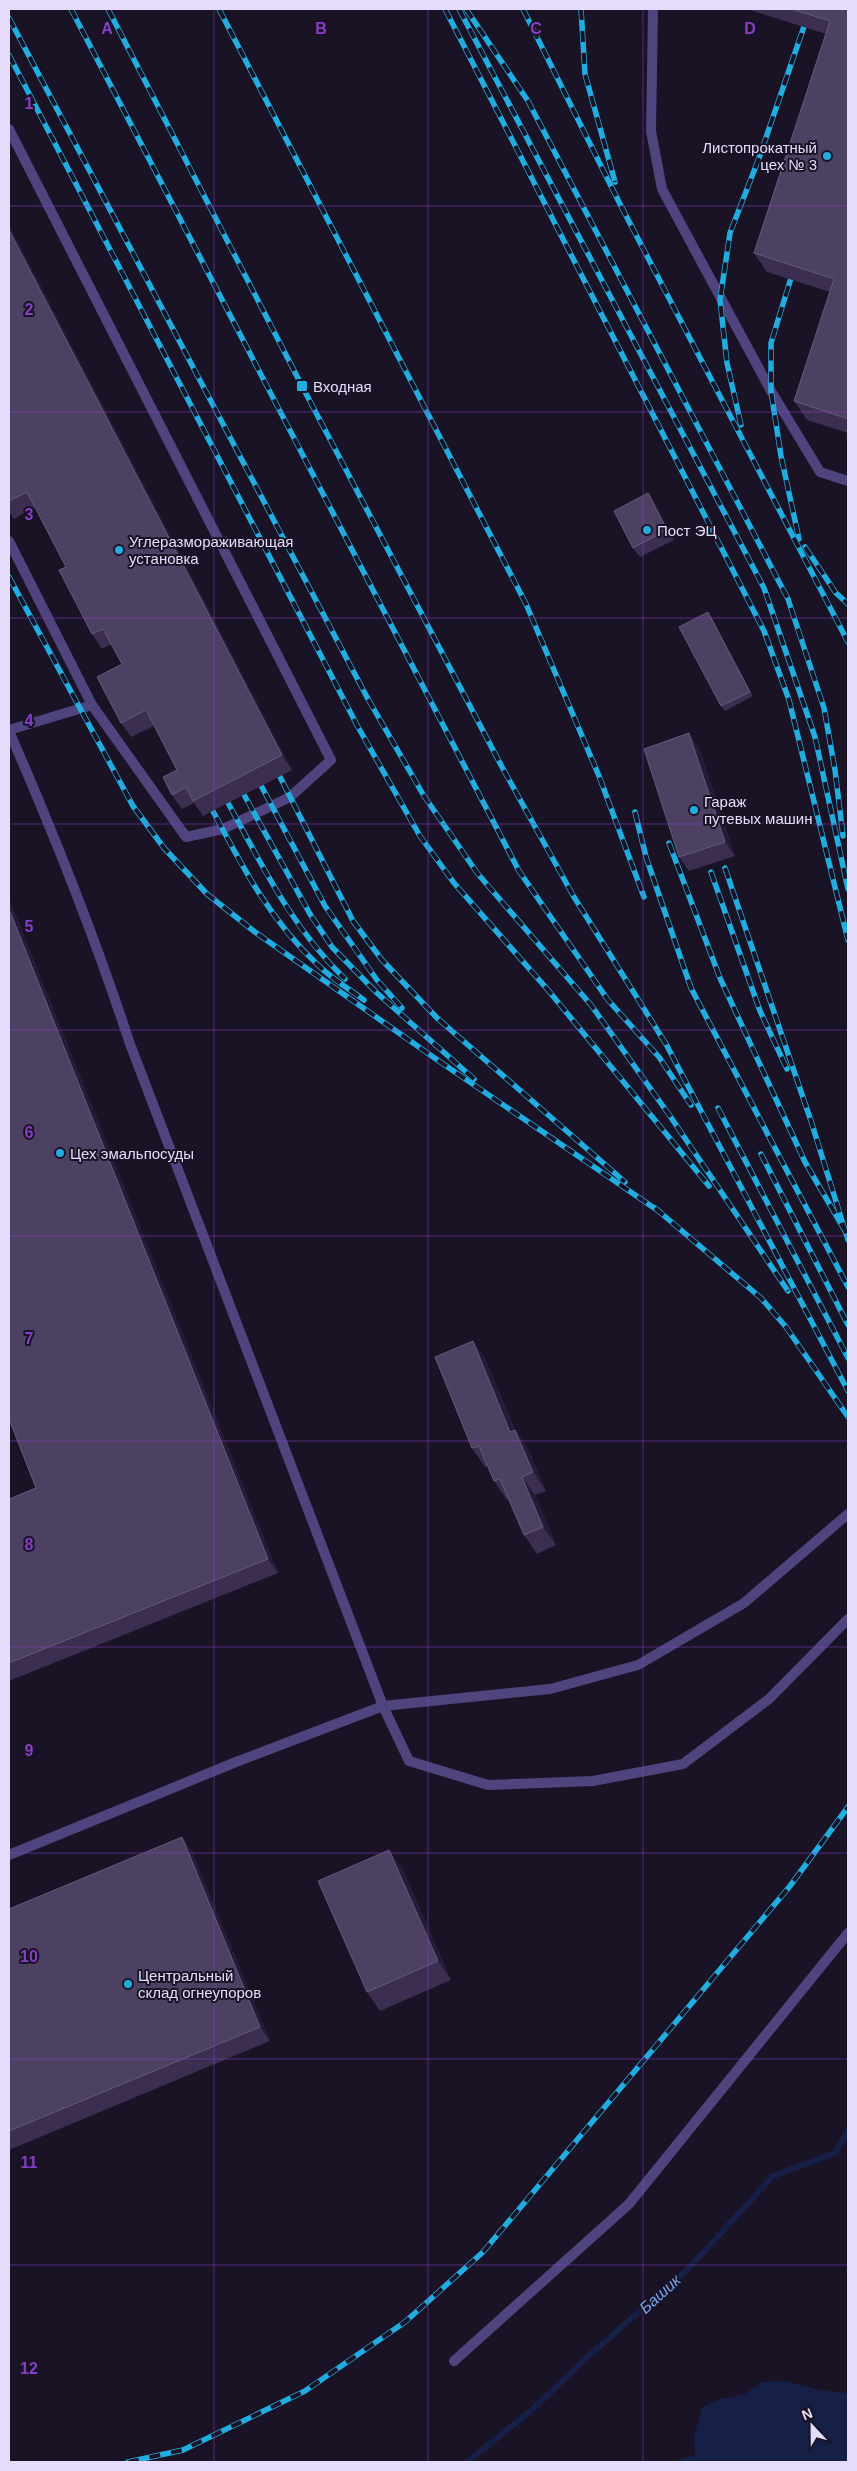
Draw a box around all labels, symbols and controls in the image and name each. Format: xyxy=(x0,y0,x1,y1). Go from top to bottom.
text: A xyxy=(101,20,113,37)
text: B xyxy=(315,20,327,37)
text: C xyxy=(530,20,542,37)
text: D xyxy=(744,20,756,37)
text: 1 xyxy=(25,95,34,112)
place label: Листопрокатный цех № 3 xyxy=(702,139,817,173)
marker: Листопрокатный цех № 3 xyxy=(821,150,833,162)
text: 2 xyxy=(25,301,34,318)
place label: Входная xyxy=(313,378,372,395)
marker: Входная xyxy=(295,379,309,393)
text: 3 xyxy=(25,506,34,523)
place label: Поcт ЭЦ xyxy=(657,522,717,539)
marker: Поcт ЭЦ xyxy=(641,524,653,536)
place label: Углеразмораживающая установка xyxy=(129,533,293,567)
marker: Углеразмораживающая установка xyxy=(113,544,125,556)
text: 4 xyxy=(25,712,34,729)
place label: Гараж путевых машин xyxy=(704,793,812,827)
marker: Гараж путевых машин xyxy=(688,804,700,816)
text: 5 xyxy=(25,918,34,935)
text: 6 xyxy=(25,1124,34,1141)
place label: Цех эмальпосуды xyxy=(70,1145,194,1162)
marker: Цех эмальпосуды xyxy=(54,1147,66,1159)
text: 7 xyxy=(25,1330,34,1347)
text: 8 xyxy=(25,1536,34,1553)
text: 9 xyxy=(25,1742,34,1759)
text: 10 xyxy=(20,1948,38,1965)
place label: Центральный склад огнеупоров xyxy=(138,1967,261,2001)
marker: Центральный склад огнеупоров xyxy=(122,1978,134,1990)
text: 11 xyxy=(21,2154,38,2171)
water label: Башик xyxy=(636,2270,685,2317)
text: 12 xyxy=(20,2360,38,2377)
north arrow xyxy=(787,2401,837,2451)
text: N xyxy=(799,2405,815,2423)

